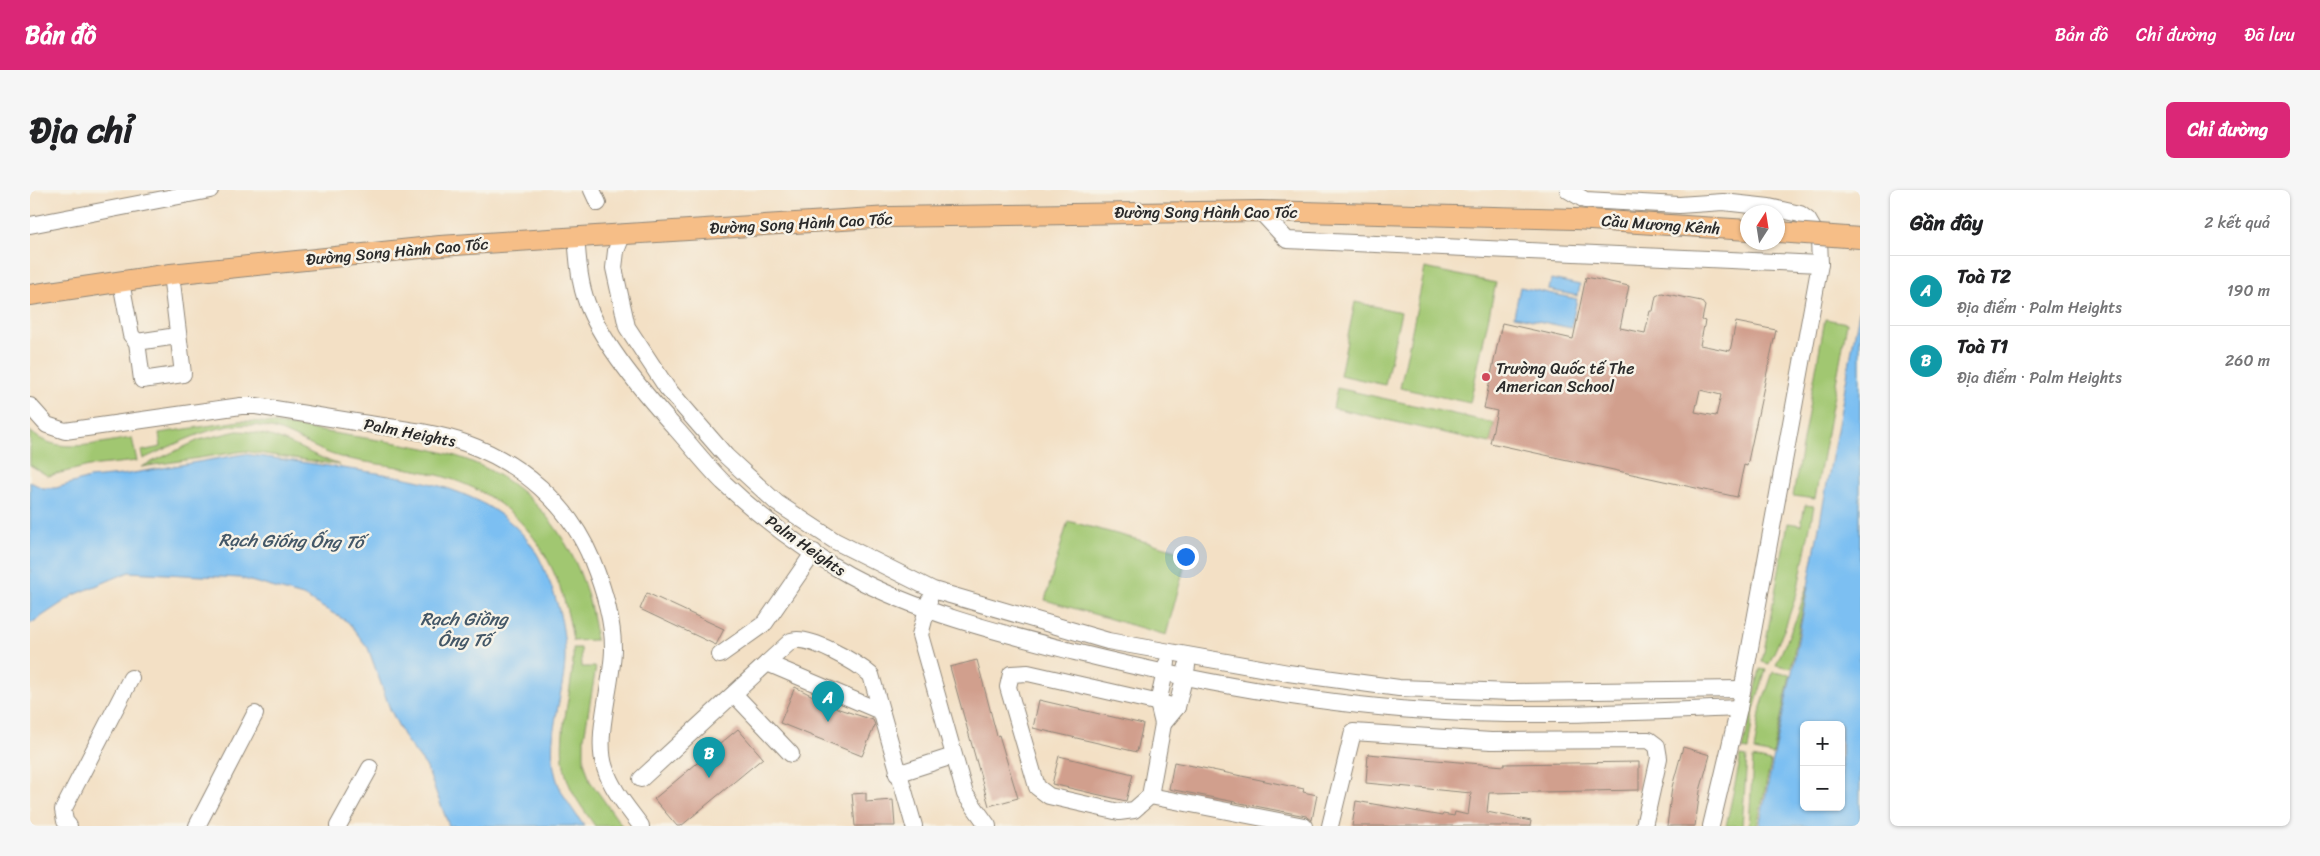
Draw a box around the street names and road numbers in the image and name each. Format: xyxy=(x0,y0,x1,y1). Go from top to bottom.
street label: Đường Song Hành Cao Tốc xyxy=(1115,198,1297,227)
street label: Đường Song Hành Cao Tốc xyxy=(709,204,893,243)
street label: Cầu Mương Kênh xyxy=(1601,206,1721,243)
street label: Đường Song Hành Cao Tốc xyxy=(305,229,489,274)
street label: Palm Heights xyxy=(362,409,459,456)
street label: Palm Heights xyxy=(759,507,852,584)

